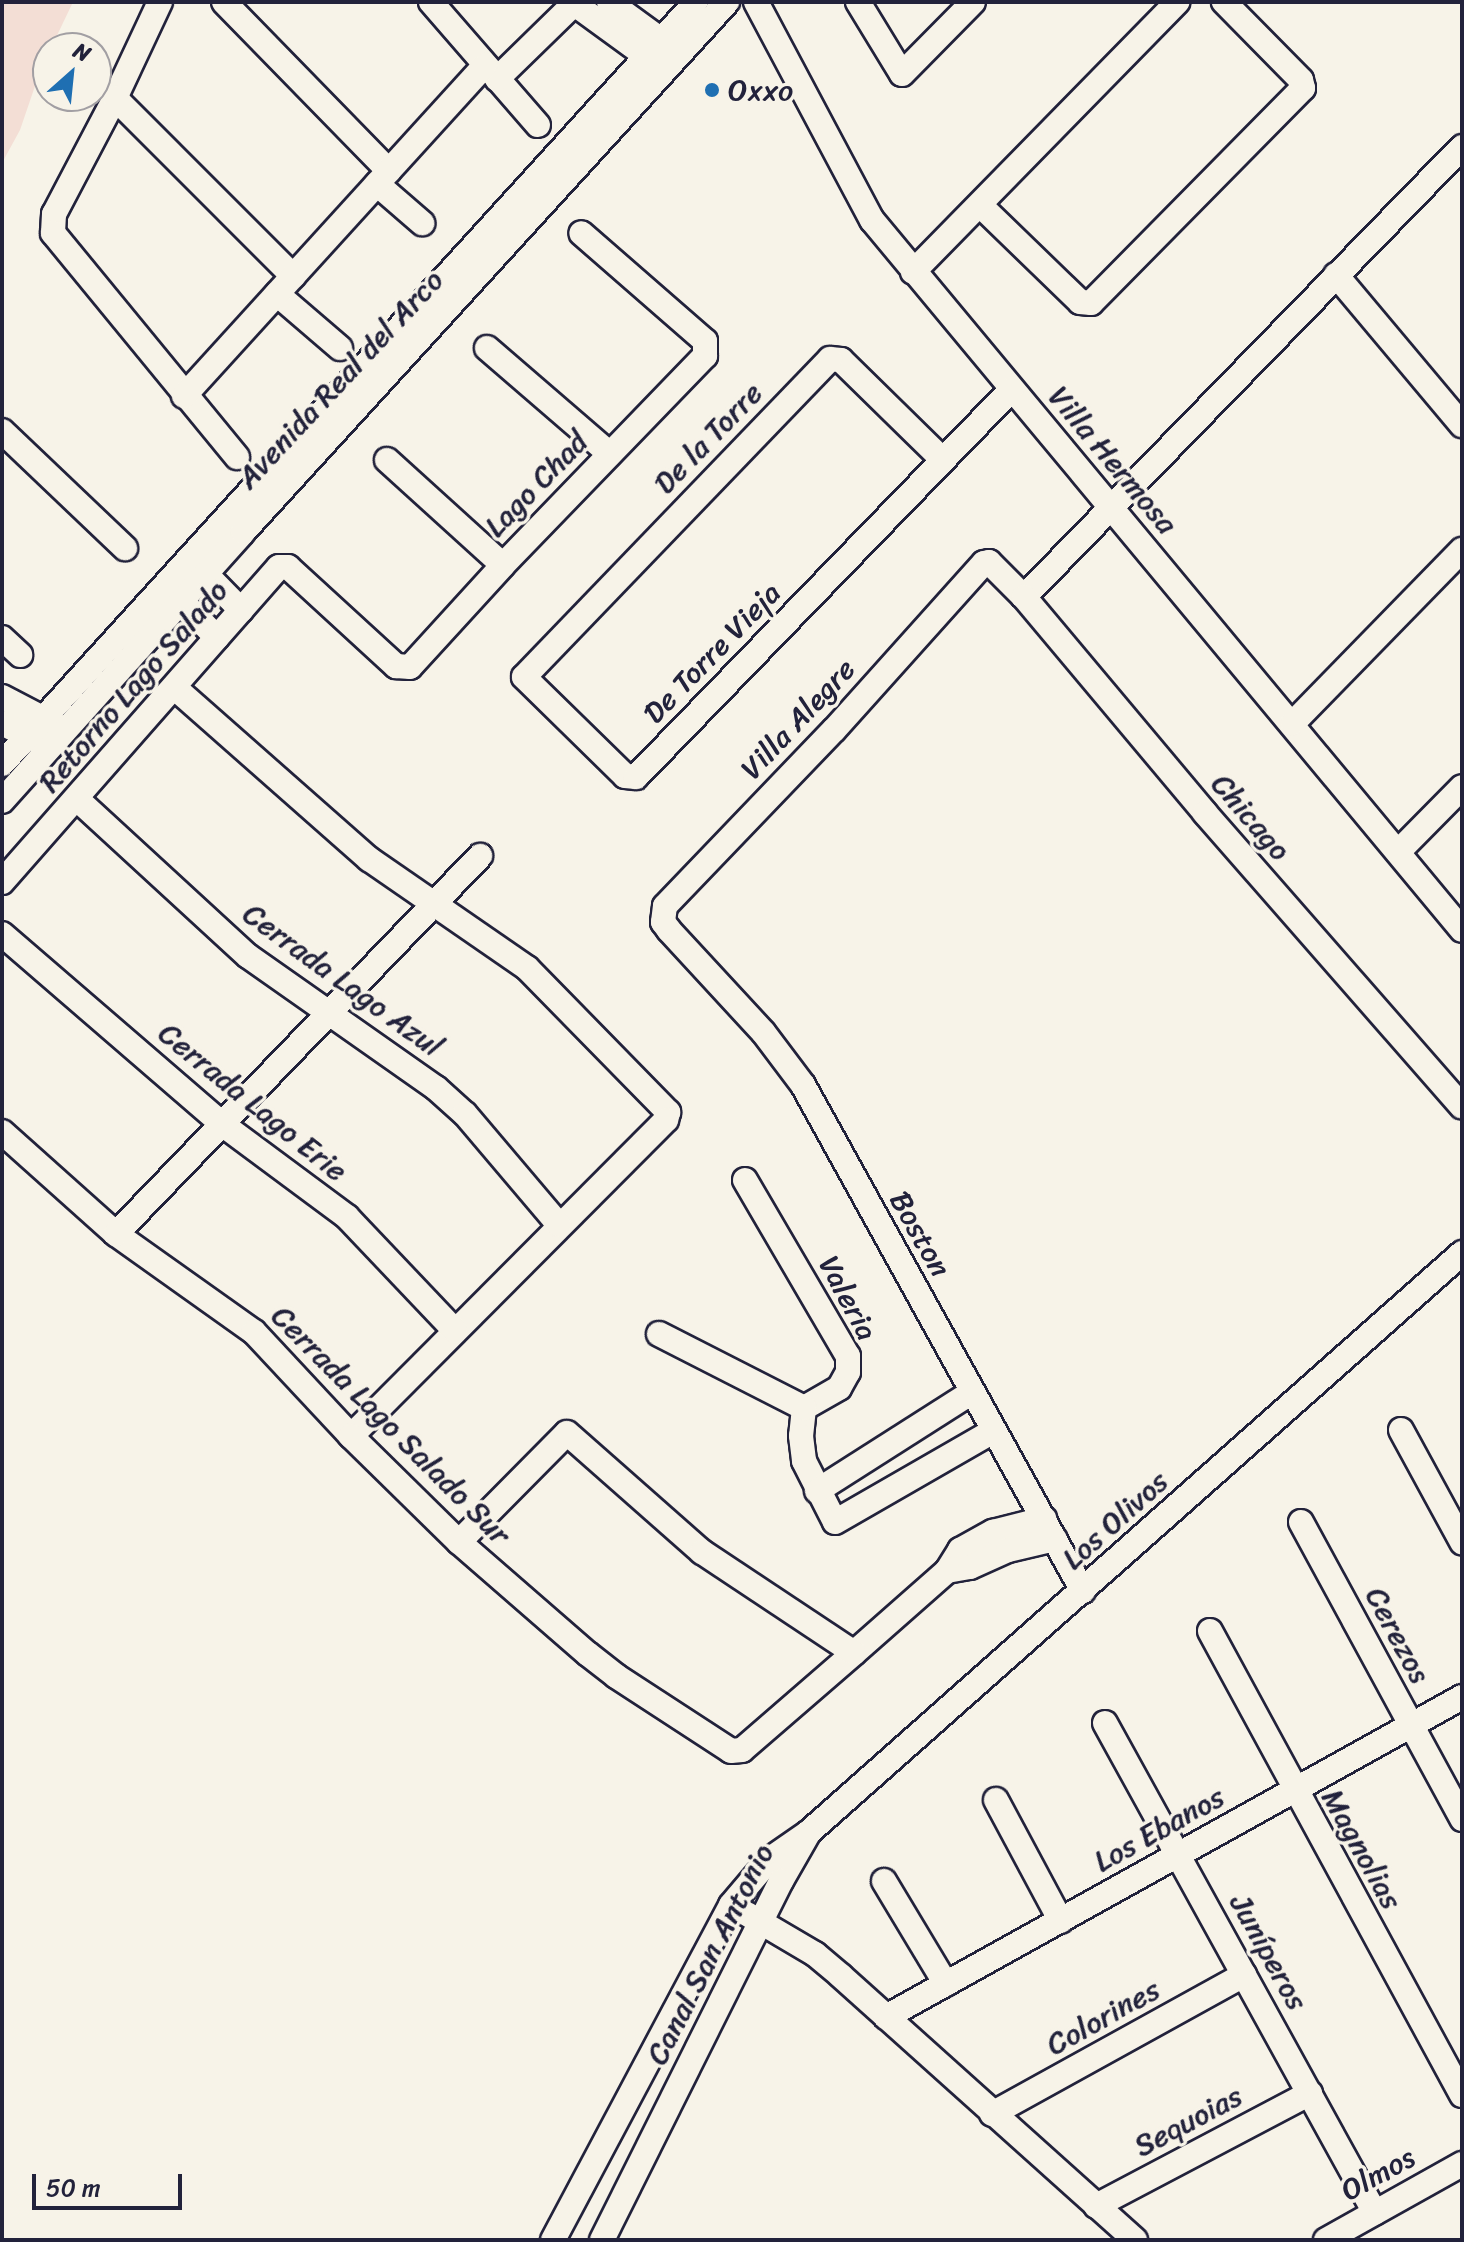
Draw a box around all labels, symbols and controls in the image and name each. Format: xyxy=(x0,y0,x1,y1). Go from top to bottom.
text: N xyxy=(67,31,98,73)
north arrow xyxy=(32,32,112,112)
place label: Oxxo xyxy=(728,72,793,108)
marker: Oxxo xyxy=(703,81,721,99)
street label: Avenida Real del Arco xyxy=(229,262,451,496)
street label: De la Torre xyxy=(646,374,770,502)
street label: Villa Hermosa xyxy=(1041,379,1185,541)
street label: Lago Chad xyxy=(477,424,595,544)
street label: Retorno Lago Salado xyxy=(31,573,235,799)
street label: De Torre Vieja xyxy=(635,574,789,732)
street label: Villa Alegre xyxy=(733,651,863,787)
street label: Chicago xyxy=(1204,766,1298,868)
street label: Cerrada Lago Azul xyxy=(236,895,450,1065)
street label: Cerrada Lago Erie xyxy=(151,1015,355,1189)
street label: Boston xyxy=(882,1185,958,1283)
street label: Valeria xyxy=(811,1250,885,1346)
street label: Cerrada Lago Salado Sur xyxy=(264,1298,518,1552)
street label: Los Olivos xyxy=(1055,1464,1175,1576)
street label: Cerezos xyxy=(1358,1581,1438,1689)
street label: Los Ebanos xyxy=(1088,1779,1230,1879)
street label: Magnolias xyxy=(1314,1783,1410,1915)
street label: Canal San Antonio xyxy=(639,1838,781,2070)
street label: Juníperos xyxy=(1223,1888,1315,2016)
street label: Colorines xyxy=(1040,1971,1166,2063)
street label: Sequoias xyxy=(1128,2078,1248,2164)
street label: Olmos xyxy=(1335,2139,1421,2209)
scale bar xyxy=(36,2158,186,2208)
text: 50 m xyxy=(46,2167,101,2209)

